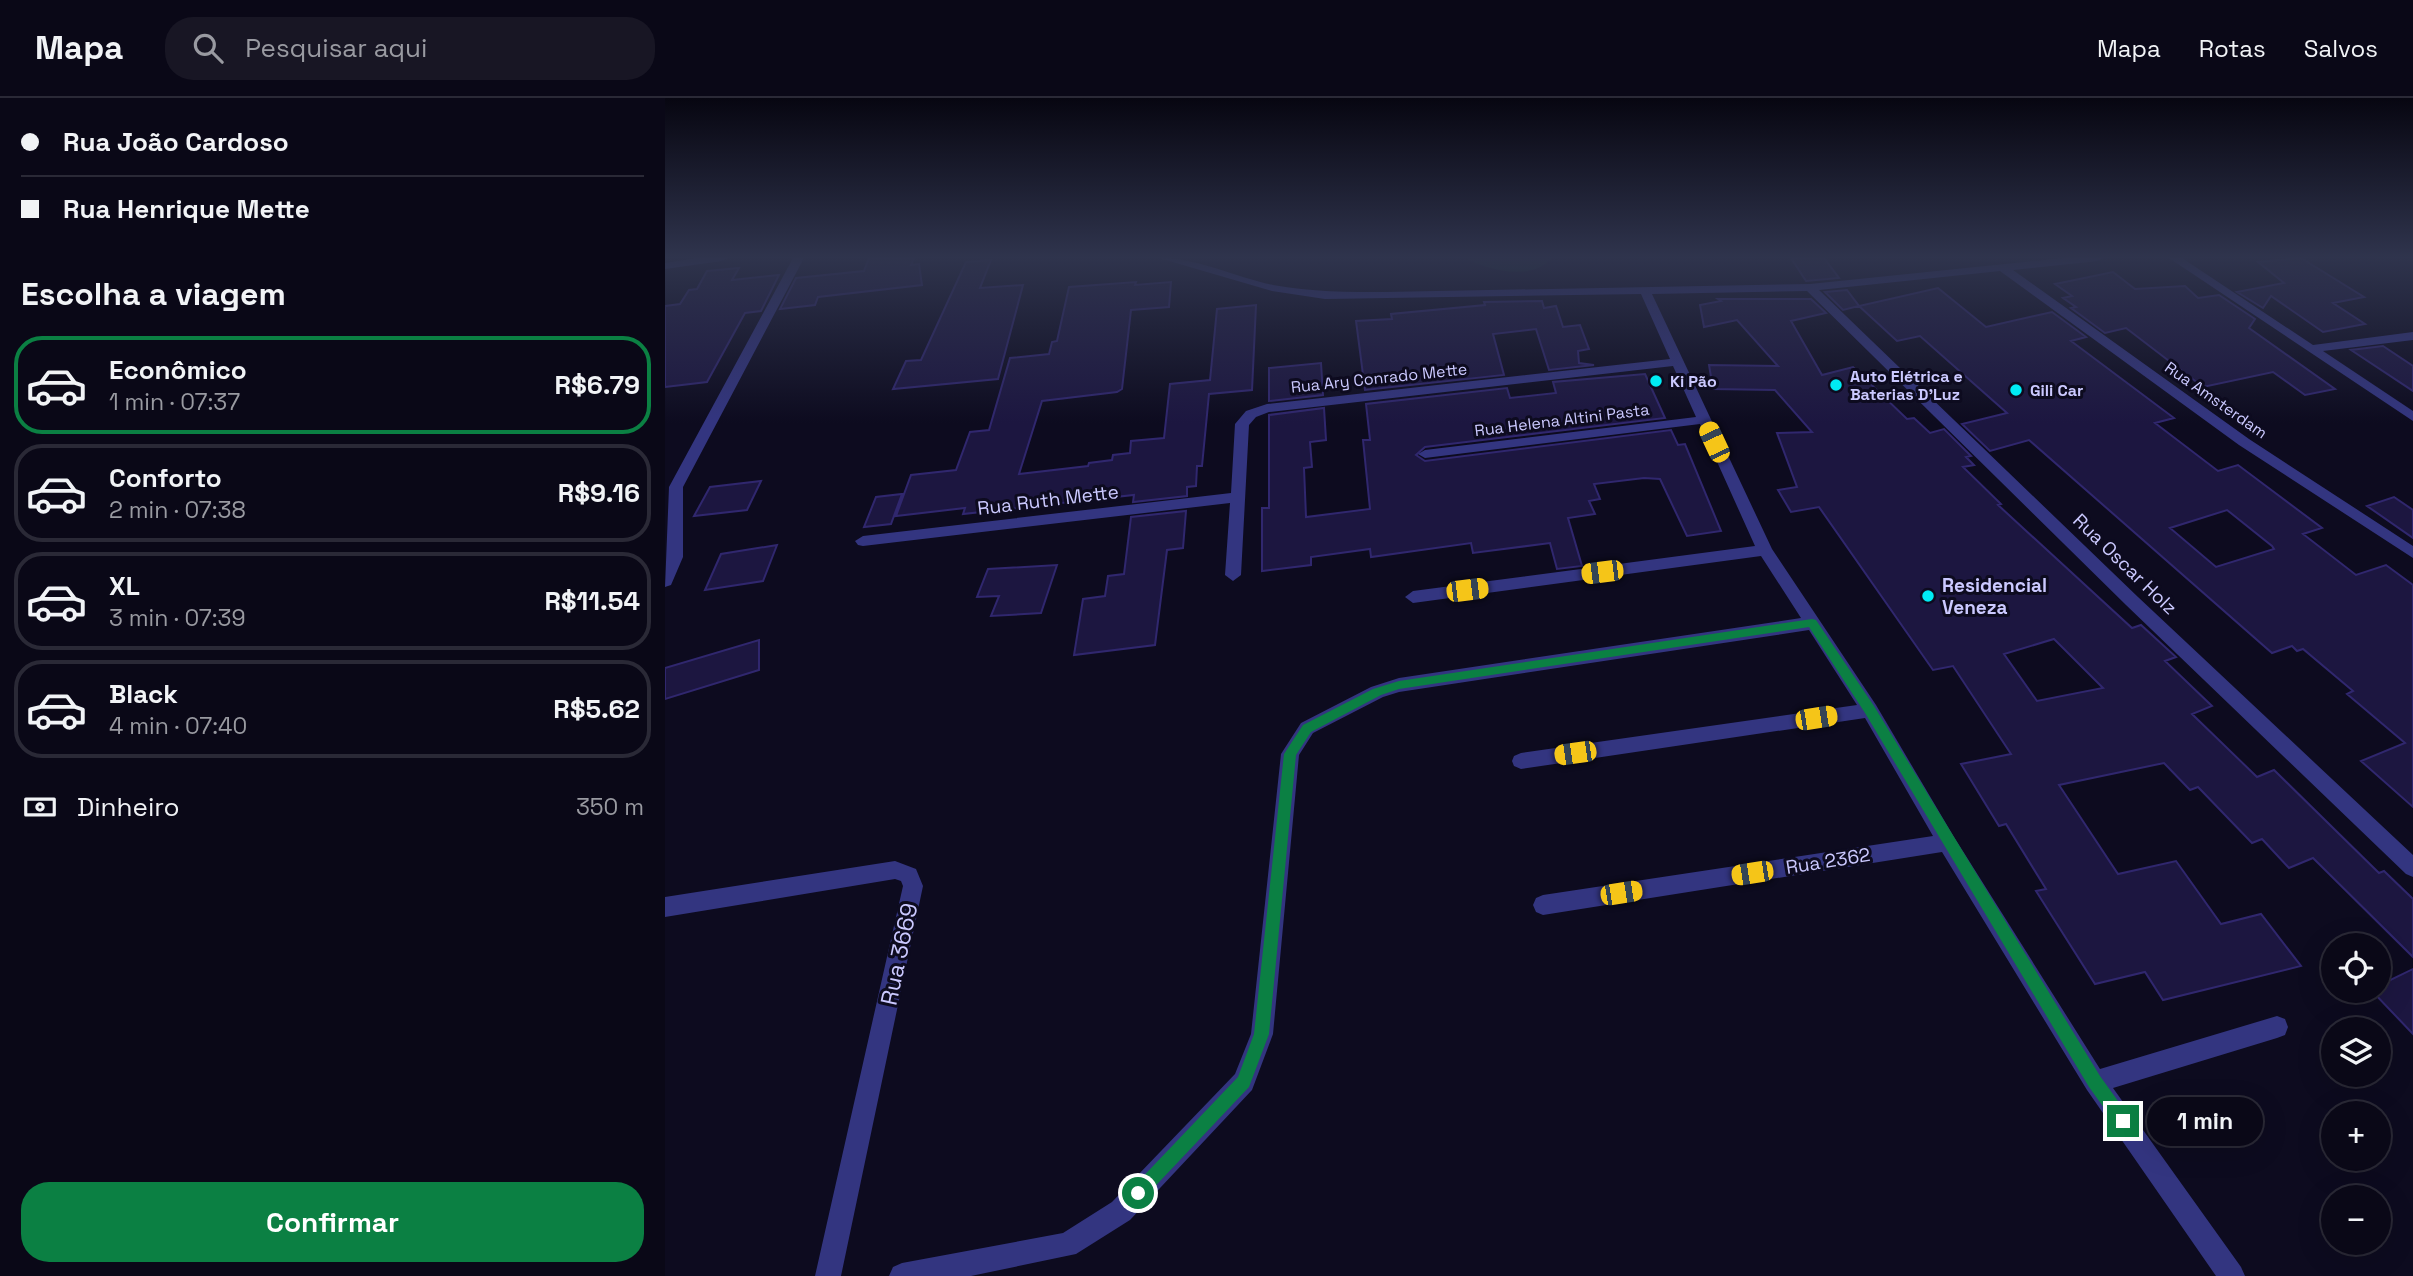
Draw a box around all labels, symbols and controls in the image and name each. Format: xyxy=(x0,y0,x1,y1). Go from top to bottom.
search box xyxy=(165,17,655,80)
text: Mapa xyxy=(35,27,123,69)
icon: search xyxy=(189,29,227,67)
text: Pesquisar aqui xyxy=(245,31,427,65)
text: Mapa xyxy=(2097,33,2161,64)
text: Rotas xyxy=(2199,33,2266,64)
text: Salvos xyxy=(2304,33,2378,64)
text: Rua João Cardoso xyxy=(63,125,289,159)
text: Rua Henrique Mette xyxy=(63,192,310,226)
text: Escolha a viagem xyxy=(21,274,286,314)
text: Econômico xyxy=(109,353,247,387)
icon: car xyxy=(25,354,88,417)
street label: Rua Amsterdam xyxy=(2161,357,2271,443)
street label: Rua Ary Conrado Mette xyxy=(1290,358,1468,398)
place label: Auto Elétrica e Baterias D'Luz xyxy=(1850,366,1963,405)
text: R$6.79 xyxy=(554,368,640,402)
place label: Ki Pão xyxy=(1670,371,1717,392)
marker: Ki Pão xyxy=(1648,373,1664,389)
marker: Auto Elétrica e Baterias D'Luz xyxy=(1828,377,1844,393)
place label: Gili Car xyxy=(2030,380,2083,401)
marker: Gili Car xyxy=(2008,382,2024,398)
text: 1 min · 07:37 xyxy=(109,387,240,417)
street label: Rua Helena Altini Pasta xyxy=(1473,399,1651,441)
car xyxy=(1696,419,1733,465)
text: Conforto xyxy=(109,461,222,495)
icon: car xyxy=(25,462,88,525)
text: R$9.16 xyxy=(558,476,640,510)
street label: Rua Ruth Mette xyxy=(976,479,1120,521)
text: 2 min · 07:38 xyxy=(109,495,246,525)
street label: Rua Oscar Holz xyxy=(2068,508,2182,620)
car xyxy=(1580,559,1625,585)
text: XL xyxy=(109,569,140,603)
icon: car xyxy=(25,570,88,633)
place label: Residencial Veneza xyxy=(1942,573,2047,620)
car xyxy=(1445,577,1490,603)
text: R$11.54 xyxy=(544,584,640,618)
marker: Residencial Veneza xyxy=(1920,588,1936,604)
text: 3 min · 07:39 xyxy=(109,603,246,633)
text: Black xyxy=(109,677,178,711)
icon: car xyxy=(25,678,88,741)
text: R$5.62 xyxy=(553,692,640,726)
car xyxy=(1794,704,1839,732)
text: 4 min · 07:40 xyxy=(109,711,247,741)
car xyxy=(1553,740,1598,766)
icon: cash xyxy=(21,788,59,826)
text: Dinheiro xyxy=(77,790,180,824)
text: 350 m xyxy=(576,792,644,822)
street label: Rua 2362 xyxy=(1784,842,1872,880)
car xyxy=(1730,859,1775,887)
car xyxy=(1599,879,1644,907)
street label: Rua 3669 xyxy=(874,900,924,1008)
map controls xyxy=(2321,933,2391,1255)
button: locate xyxy=(2321,933,2391,1003)
button: layers xyxy=(2321,1017,2391,1087)
callout: 1 min xyxy=(2147,1096,2263,1146)
button: + xyxy=(2321,1101,2391,1171)
route end xyxy=(2107,1105,2139,1137)
text: 1 min xyxy=(2177,1106,2233,1136)
route start xyxy=(1122,1177,1154,1209)
button: Confirmar xyxy=(21,1182,644,1262)
button: − xyxy=(2321,1185,2391,1255)

